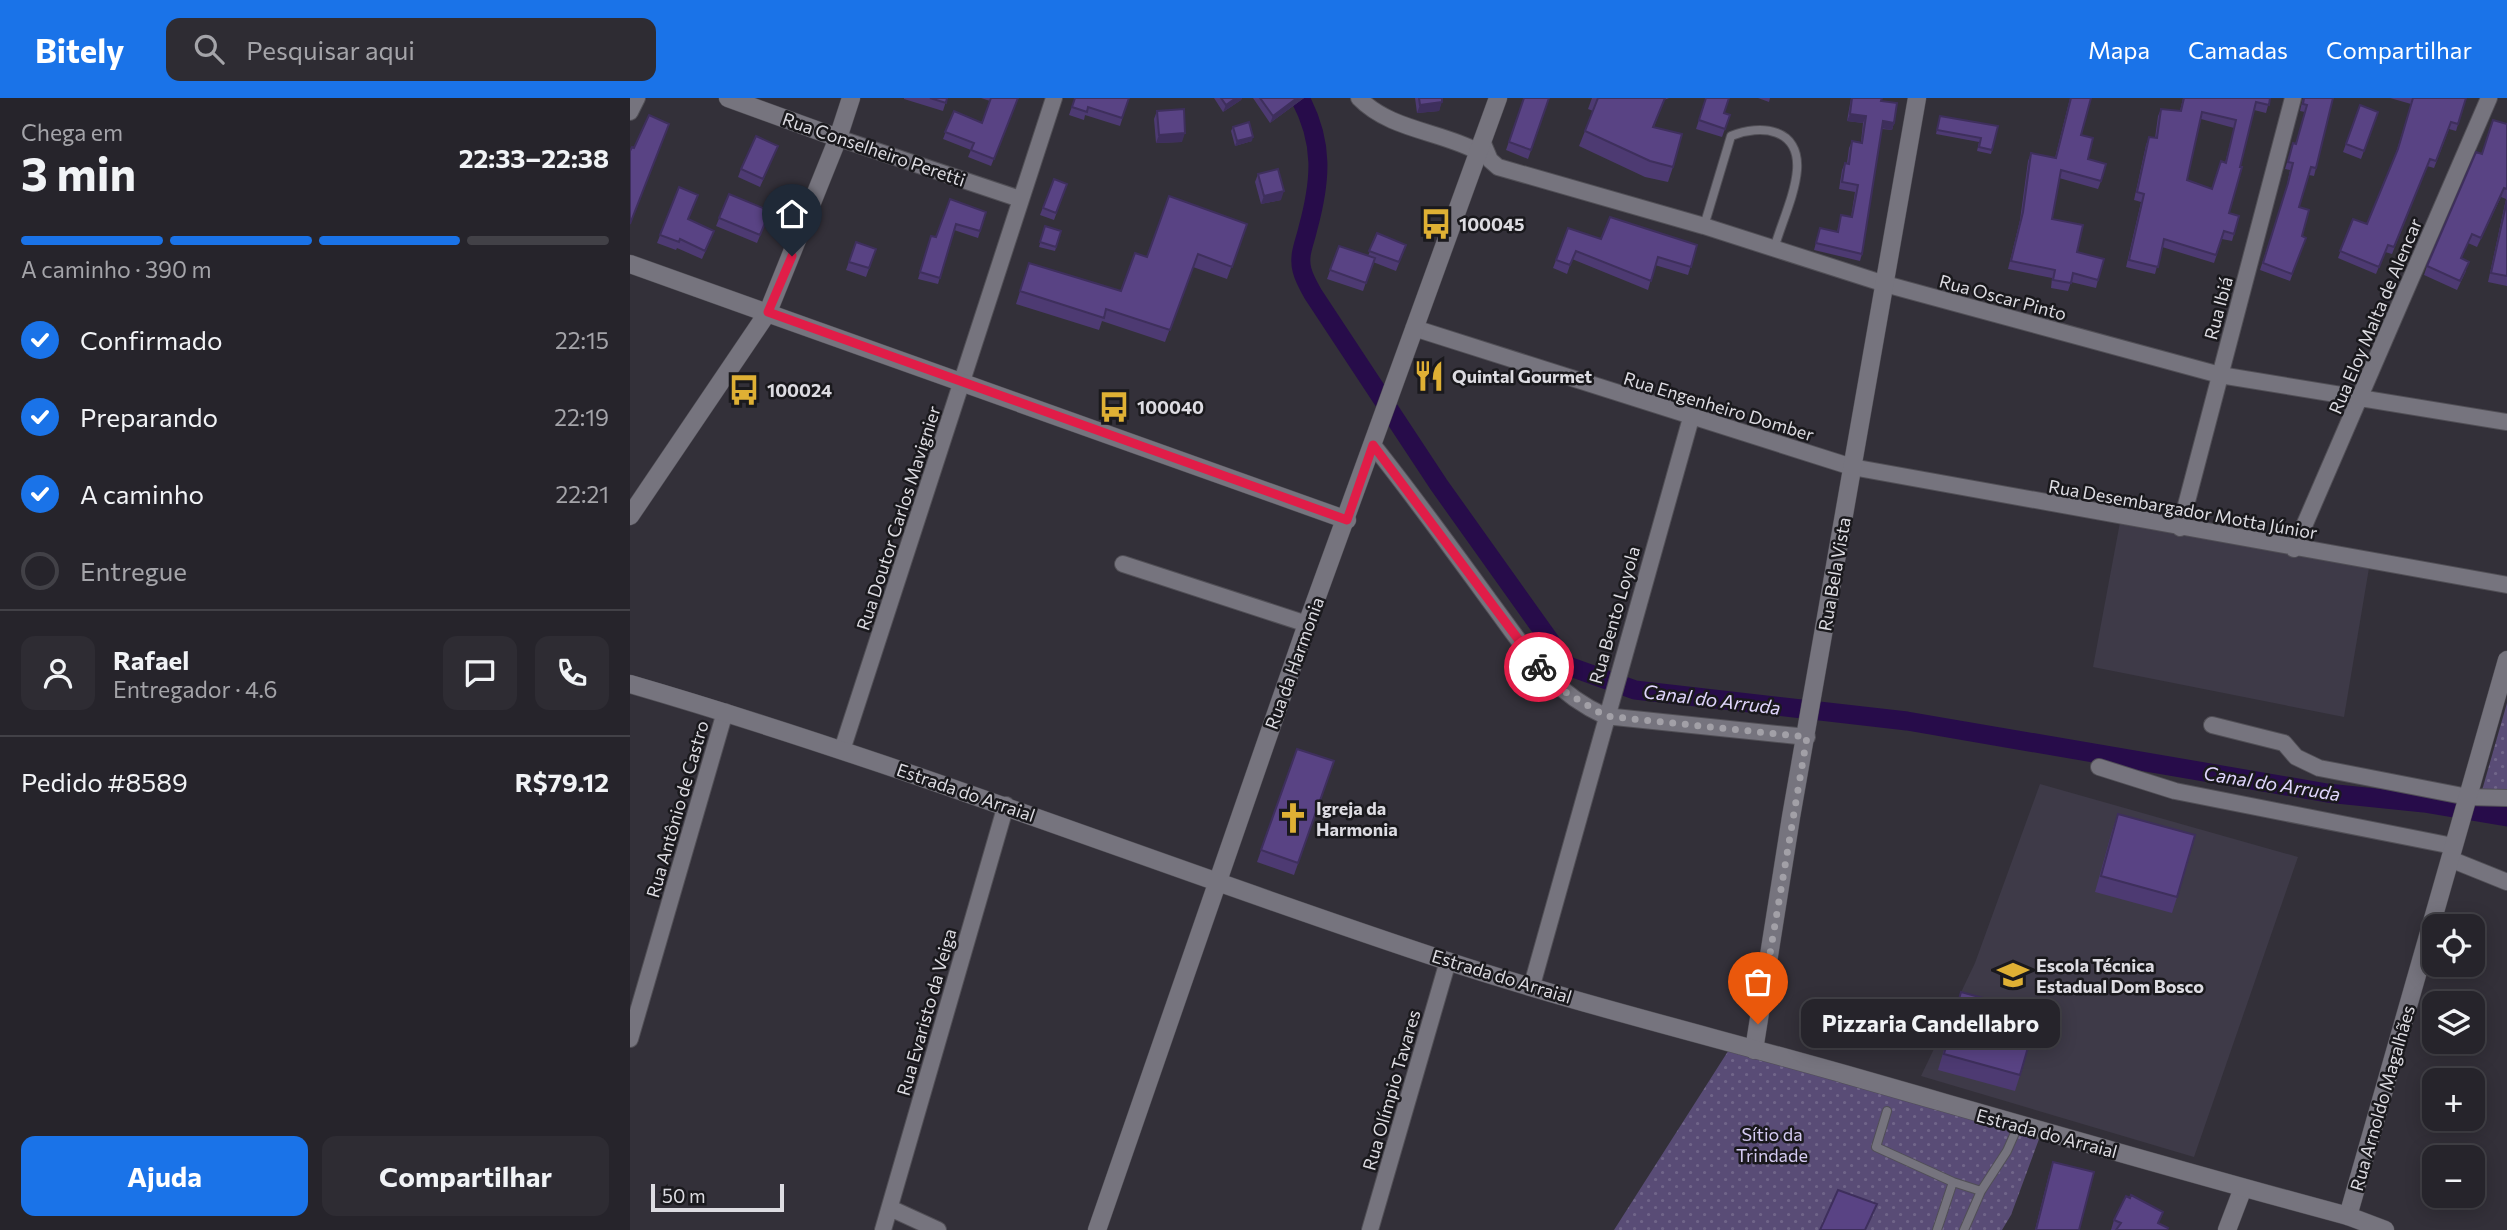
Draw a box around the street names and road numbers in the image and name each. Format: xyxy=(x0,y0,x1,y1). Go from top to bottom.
street label: Rua Conselheiro Peretti xyxy=(780,107,968,191)
street label: Rua Eloy Malta de Alencar xyxy=(2324,215,2426,417)
street label: Rua Oscar Pinto xyxy=(1937,269,2069,325)
street label: Rua Ibiá xyxy=(2199,274,2237,342)
street label: Rua Engenheiro Domber xyxy=(1621,367,1817,445)
street label: Rua Doutor Carlos Mavignier xyxy=(851,403,945,633)
street label: Rua Desembargador Motta Júnior xyxy=(2047,474,2319,544)
street label: Rua Bela Vista xyxy=(1813,515,1855,633)
street label: Rua Bento Loyola xyxy=(1584,544,1644,686)
street label: Rua da Harmonia xyxy=(1260,594,1328,732)
street label: Rua Antônio de Castro xyxy=(641,718,713,900)
street label: Estrada do Arraial xyxy=(894,758,1038,826)
street label: Rua Evaristo da Veiga xyxy=(892,926,960,1098)
street label: Estrada do Arraial xyxy=(1429,944,1575,1008)
street label: Rua Arnoldo Magalhães xyxy=(2345,1003,2419,1193)
street label: Rua Olímpio Tavares xyxy=(1358,1007,1424,1173)
street label: Estrada do Arraial xyxy=(1974,1104,2120,1162)

